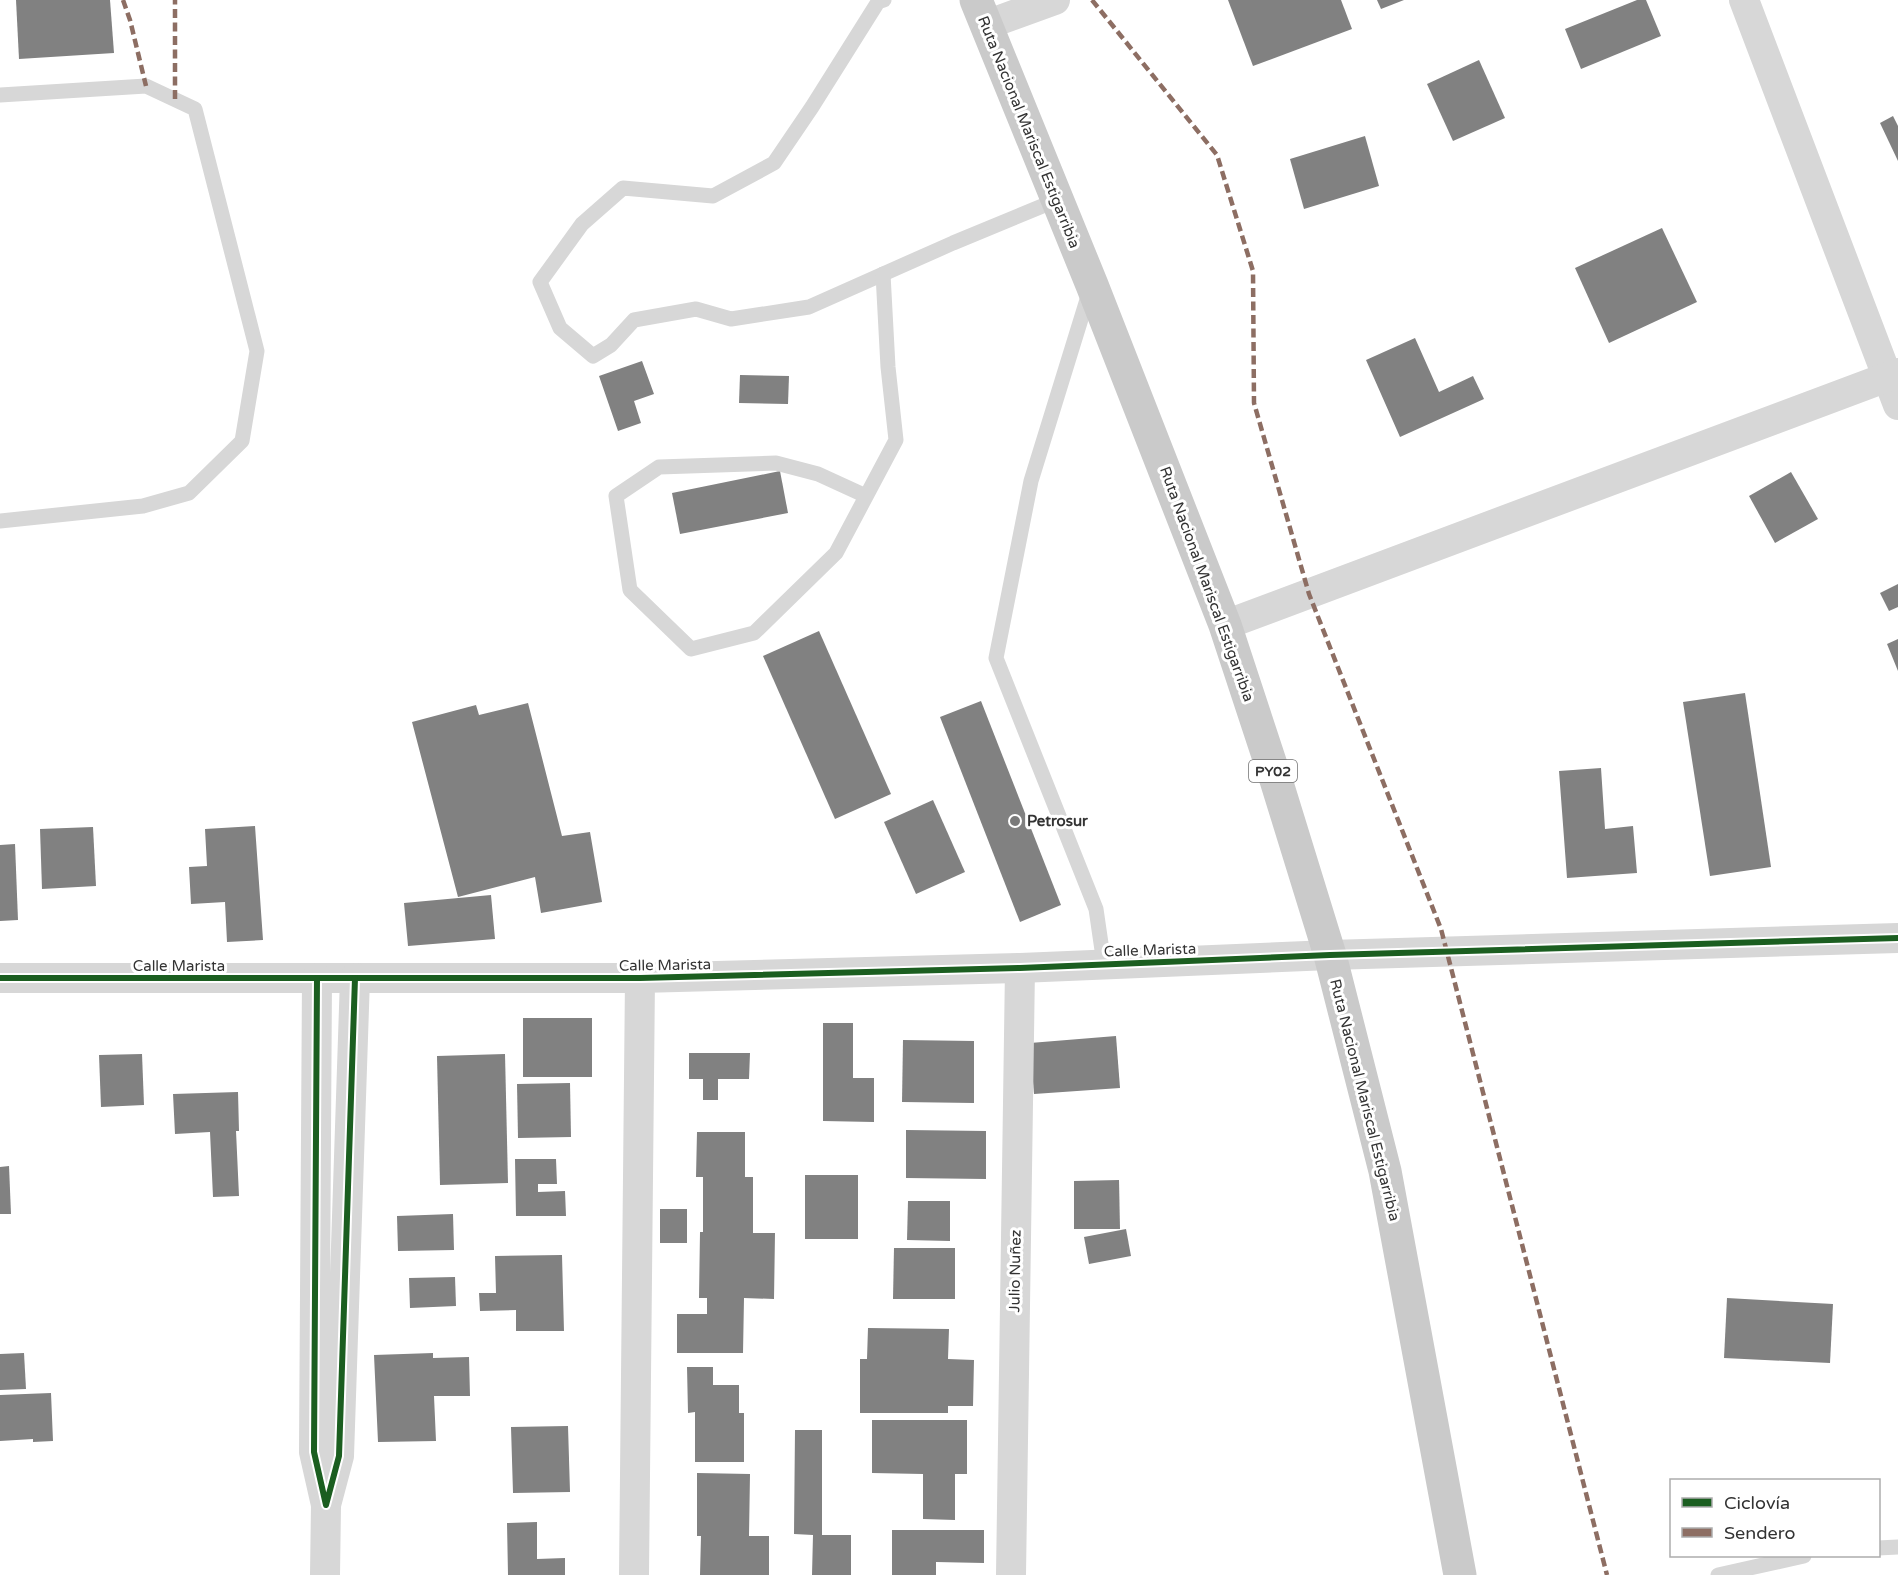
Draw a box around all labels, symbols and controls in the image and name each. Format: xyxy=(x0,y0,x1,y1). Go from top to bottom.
street label: Ruta Nacional Mariscal Estigarribia xyxy=(974,13,1084,251)
street label: Ruta Nacional Mariscal Estigarribia xyxy=(1156,464,1258,704)
road number: PY02 xyxy=(1249,760,1297,782)
place label: Petrosur xyxy=(1027,812,1088,830)
marker: Petrosur xyxy=(1008,814,1022,828)
street label: Calle Marista xyxy=(1104,939,1196,961)
street label: Calle Marista xyxy=(619,955,711,975)
street label: Calle Marista xyxy=(133,957,225,975)
street label: Ruta Nacional Mariscal Estigarribia xyxy=(1326,977,1404,1223)
street label: Julio Nuñez xyxy=(1005,1229,1025,1313)
legend xyxy=(1670,1479,1880,1557)
text: Ciclovía xyxy=(1724,1492,1790,1514)
text: Sendero xyxy=(1724,1522,1795,1544)

